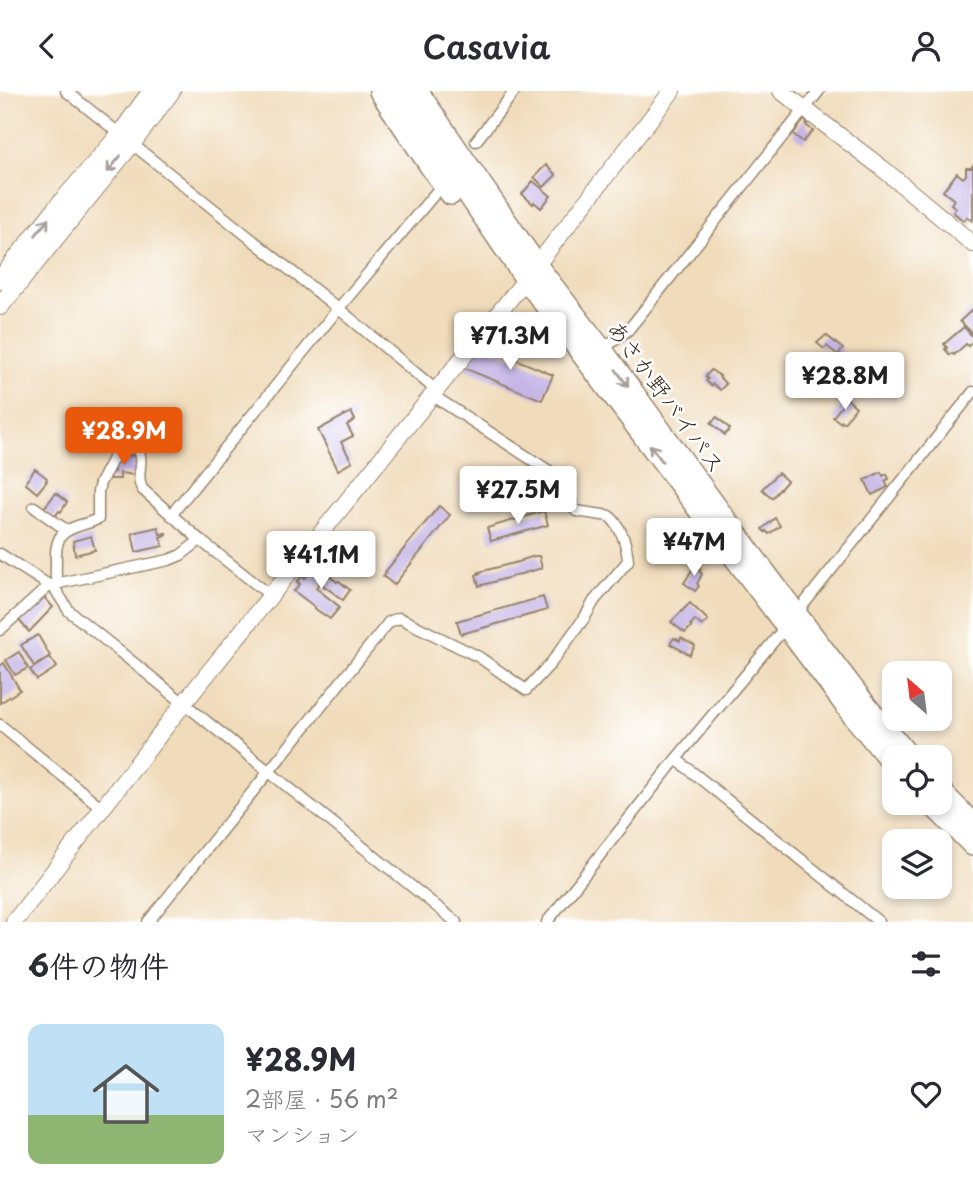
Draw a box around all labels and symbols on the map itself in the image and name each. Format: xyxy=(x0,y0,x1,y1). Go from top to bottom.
one-way arrow xyxy=(107,155,122,173)
one-way arrow xyxy=(35,218,50,236)
street label: あさか野バイパス xyxy=(599,312,735,480)
pin: ¥71.3M xyxy=(453,313,567,372)
pin: ¥28.8M xyxy=(788,353,902,412)
one-way arrow xyxy=(615,368,629,387)
pin: ¥28.9M xyxy=(67,407,181,467)
one-way arrow xyxy=(649,445,664,463)
pin: ¥27.5M xyxy=(461,467,575,526)
pin: ¥47M xyxy=(653,519,735,578)
pin: ¥41.1M xyxy=(264,531,378,591)
north arrow xyxy=(882,661,952,731)

